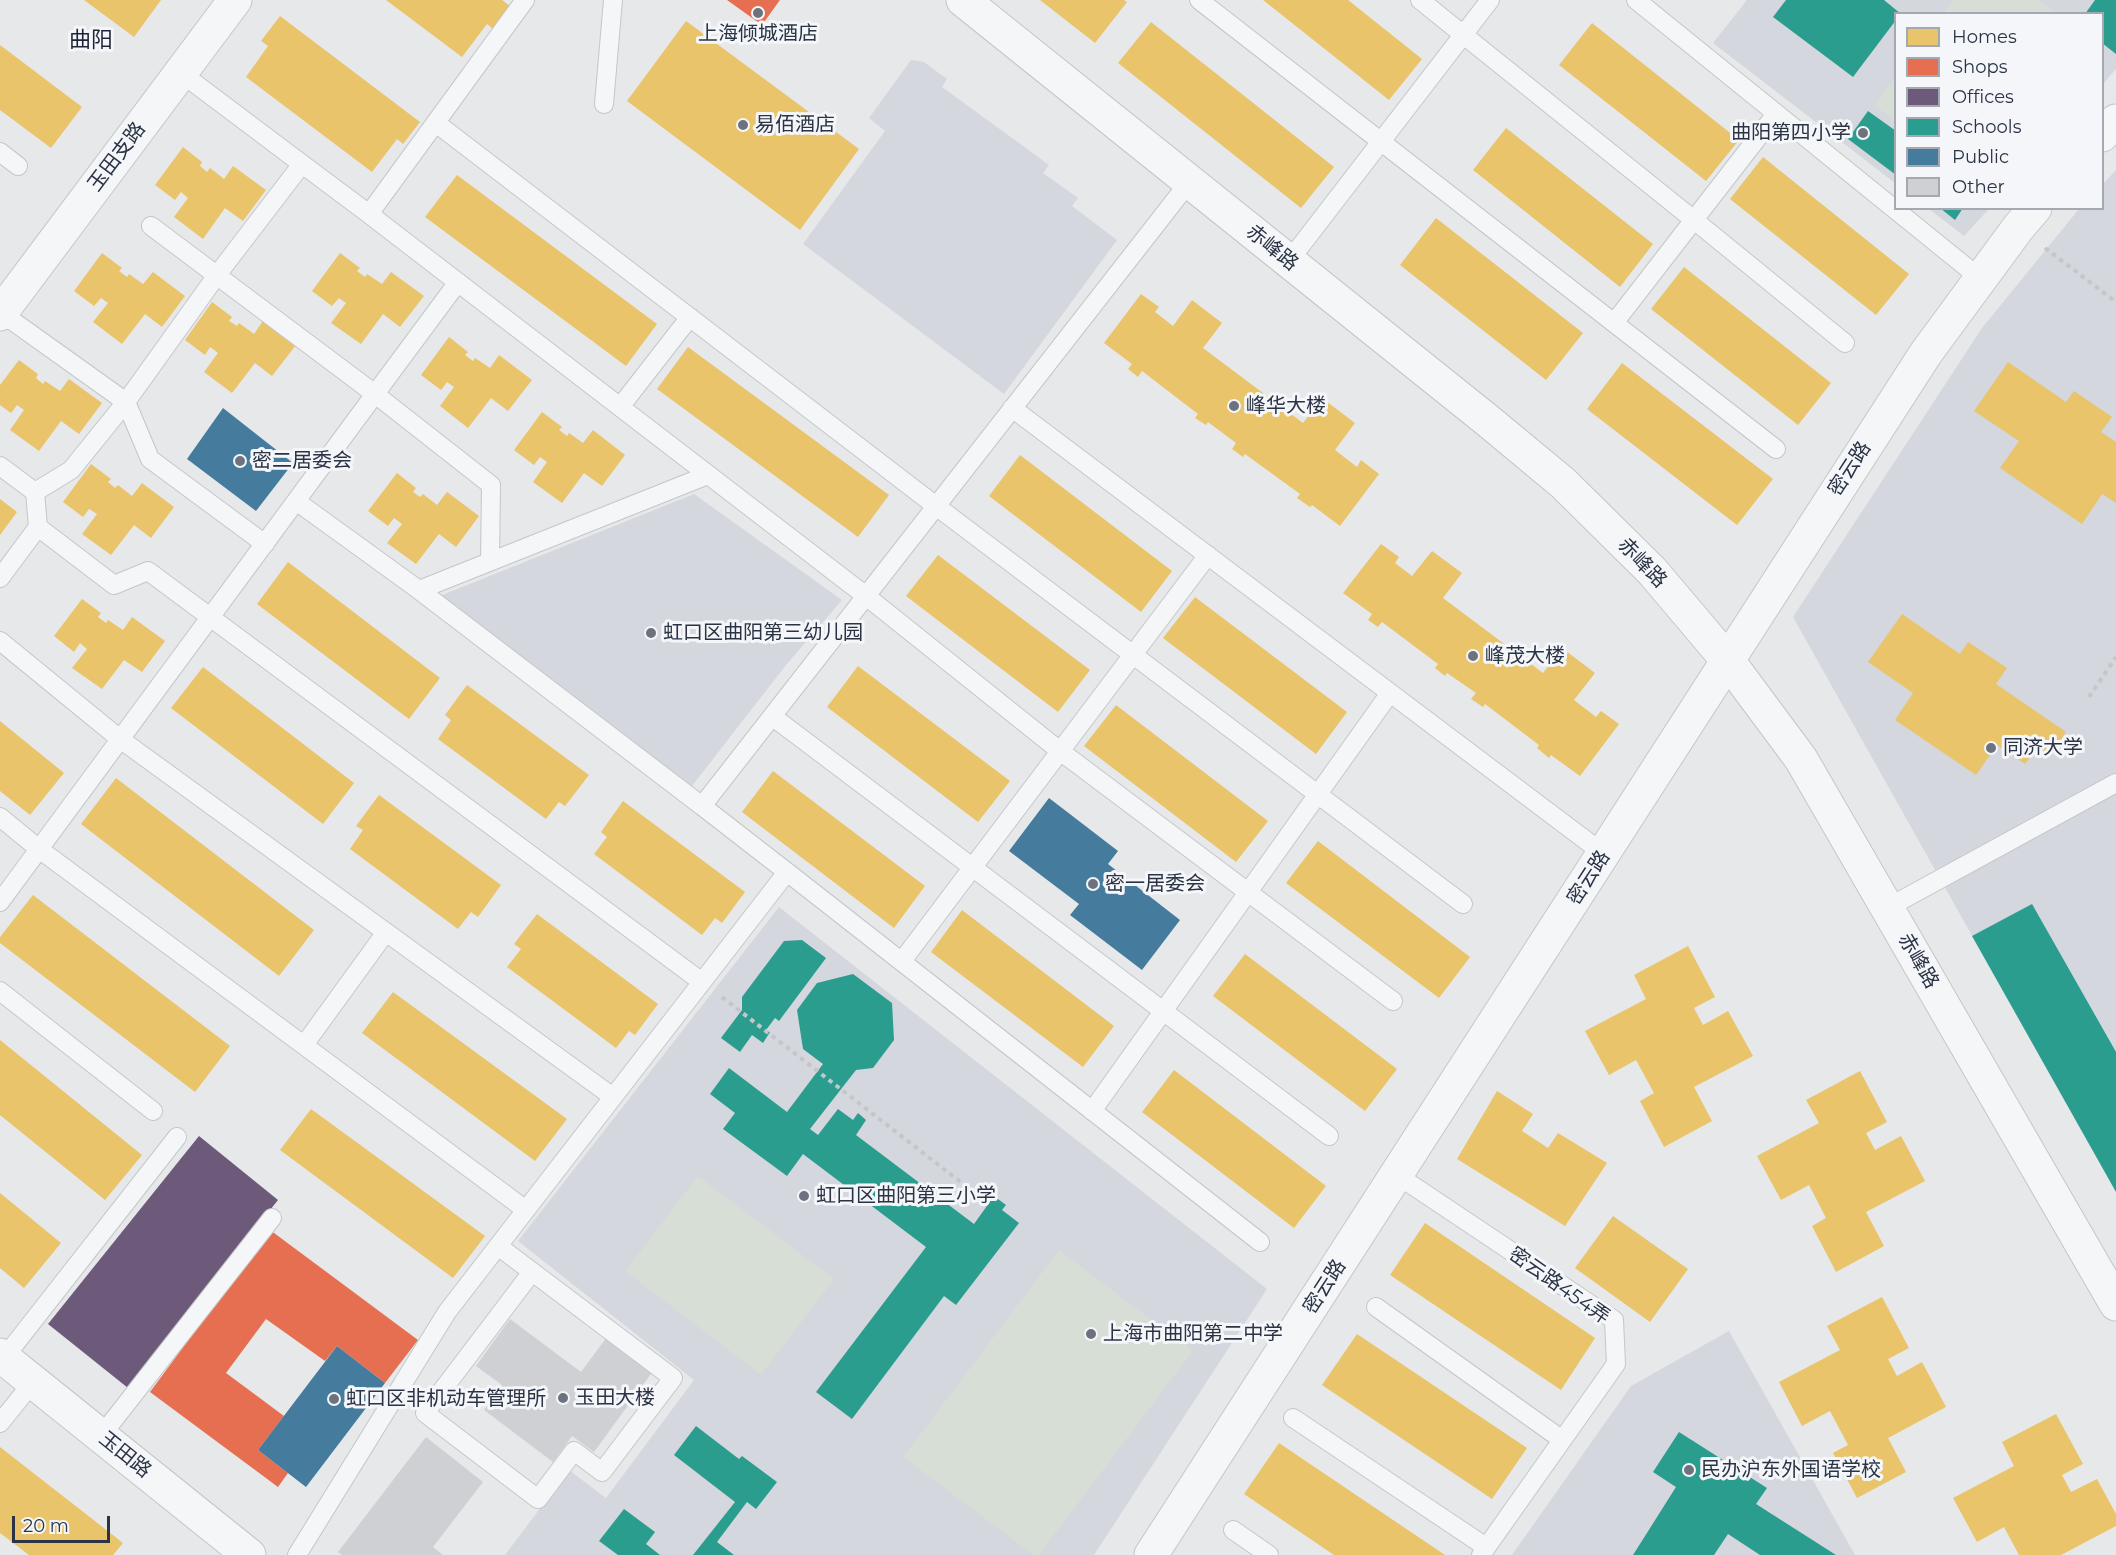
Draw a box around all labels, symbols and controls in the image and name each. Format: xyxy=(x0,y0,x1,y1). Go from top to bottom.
marker: 上海倾城酒店 xyxy=(751,6,765,20)
legend xyxy=(1894,12,2104,210)
place label: 上海倾城酒店 xyxy=(698,22,818,46)
text: Homes xyxy=(1952,26,2017,48)
district label: 曲阳 xyxy=(69,28,113,54)
text: Shops xyxy=(1952,56,2008,78)
text: Offices xyxy=(1952,86,2014,108)
place label: 易佰酒店 xyxy=(755,113,835,137)
text: Schools xyxy=(1952,116,2021,138)
street label: 玉田支路 xyxy=(83,118,151,196)
marker: 易佰酒店 xyxy=(736,118,750,132)
place label: 曲阳第四小学 xyxy=(1731,121,1851,145)
marker: 曲阳第四小学 xyxy=(1856,126,1870,140)
text: Public xyxy=(1952,146,2009,168)
text: Other xyxy=(1952,176,2005,198)
street label: 赤峰路 xyxy=(1241,220,1303,276)
place label: 峰华大楼 xyxy=(1246,394,1326,418)
marker: 峰华大楼 xyxy=(1227,399,1241,413)
street label: 密云路 xyxy=(1824,437,1876,501)
place label: 密二居委会 xyxy=(252,449,352,473)
marker: 密二居委会 xyxy=(233,454,247,468)
street label: 赤峰路 xyxy=(1613,533,1671,593)
place label: 虹口区曲阳第三幼儿园 xyxy=(663,621,863,645)
marker: 虹口区曲阳第三幼儿园 xyxy=(644,626,658,640)
place label: 峰茂大楼 xyxy=(1485,644,1565,668)
marker: 峰茂大楼 xyxy=(1466,649,1480,663)
place label: 同济大学 xyxy=(2003,736,2083,760)
marker: 同济大学 xyxy=(1984,741,1998,755)
street label: 密云路 xyxy=(1563,846,1615,910)
place label: 密一居委会 xyxy=(1105,872,1205,896)
marker: 密一居委会 xyxy=(1086,877,1100,891)
street label: 赤峰路 xyxy=(1893,929,1943,993)
place label: 虹口区曲阳第三小学 xyxy=(816,1184,996,1208)
marker: 虹口区曲阳第三小学 xyxy=(797,1189,811,1203)
street label: 密云路454弄 xyxy=(1504,1242,1614,1330)
street label: 密云路 xyxy=(1299,1255,1351,1319)
place label: 上海市曲阳第二中学 xyxy=(1103,1322,1283,1346)
marker: 上海市曲阳第二中学 xyxy=(1084,1327,1098,1341)
place label: 玉田大楼 xyxy=(575,1386,655,1410)
place label: 虹口区非机动车管理所 xyxy=(346,1387,546,1411)
marker: 玉田大楼 xyxy=(556,1391,570,1405)
marker: 虹口区非机动车管理所 xyxy=(327,1392,341,1406)
street label: 玉田路 xyxy=(94,1427,156,1483)
place label: 民办沪东外国语学校 xyxy=(1701,1458,1881,1482)
marker: 民办沪东外国语学校 xyxy=(1682,1463,1696,1477)
scale bar xyxy=(15,1504,112,1542)
text: 20 m xyxy=(23,1515,69,1537)

